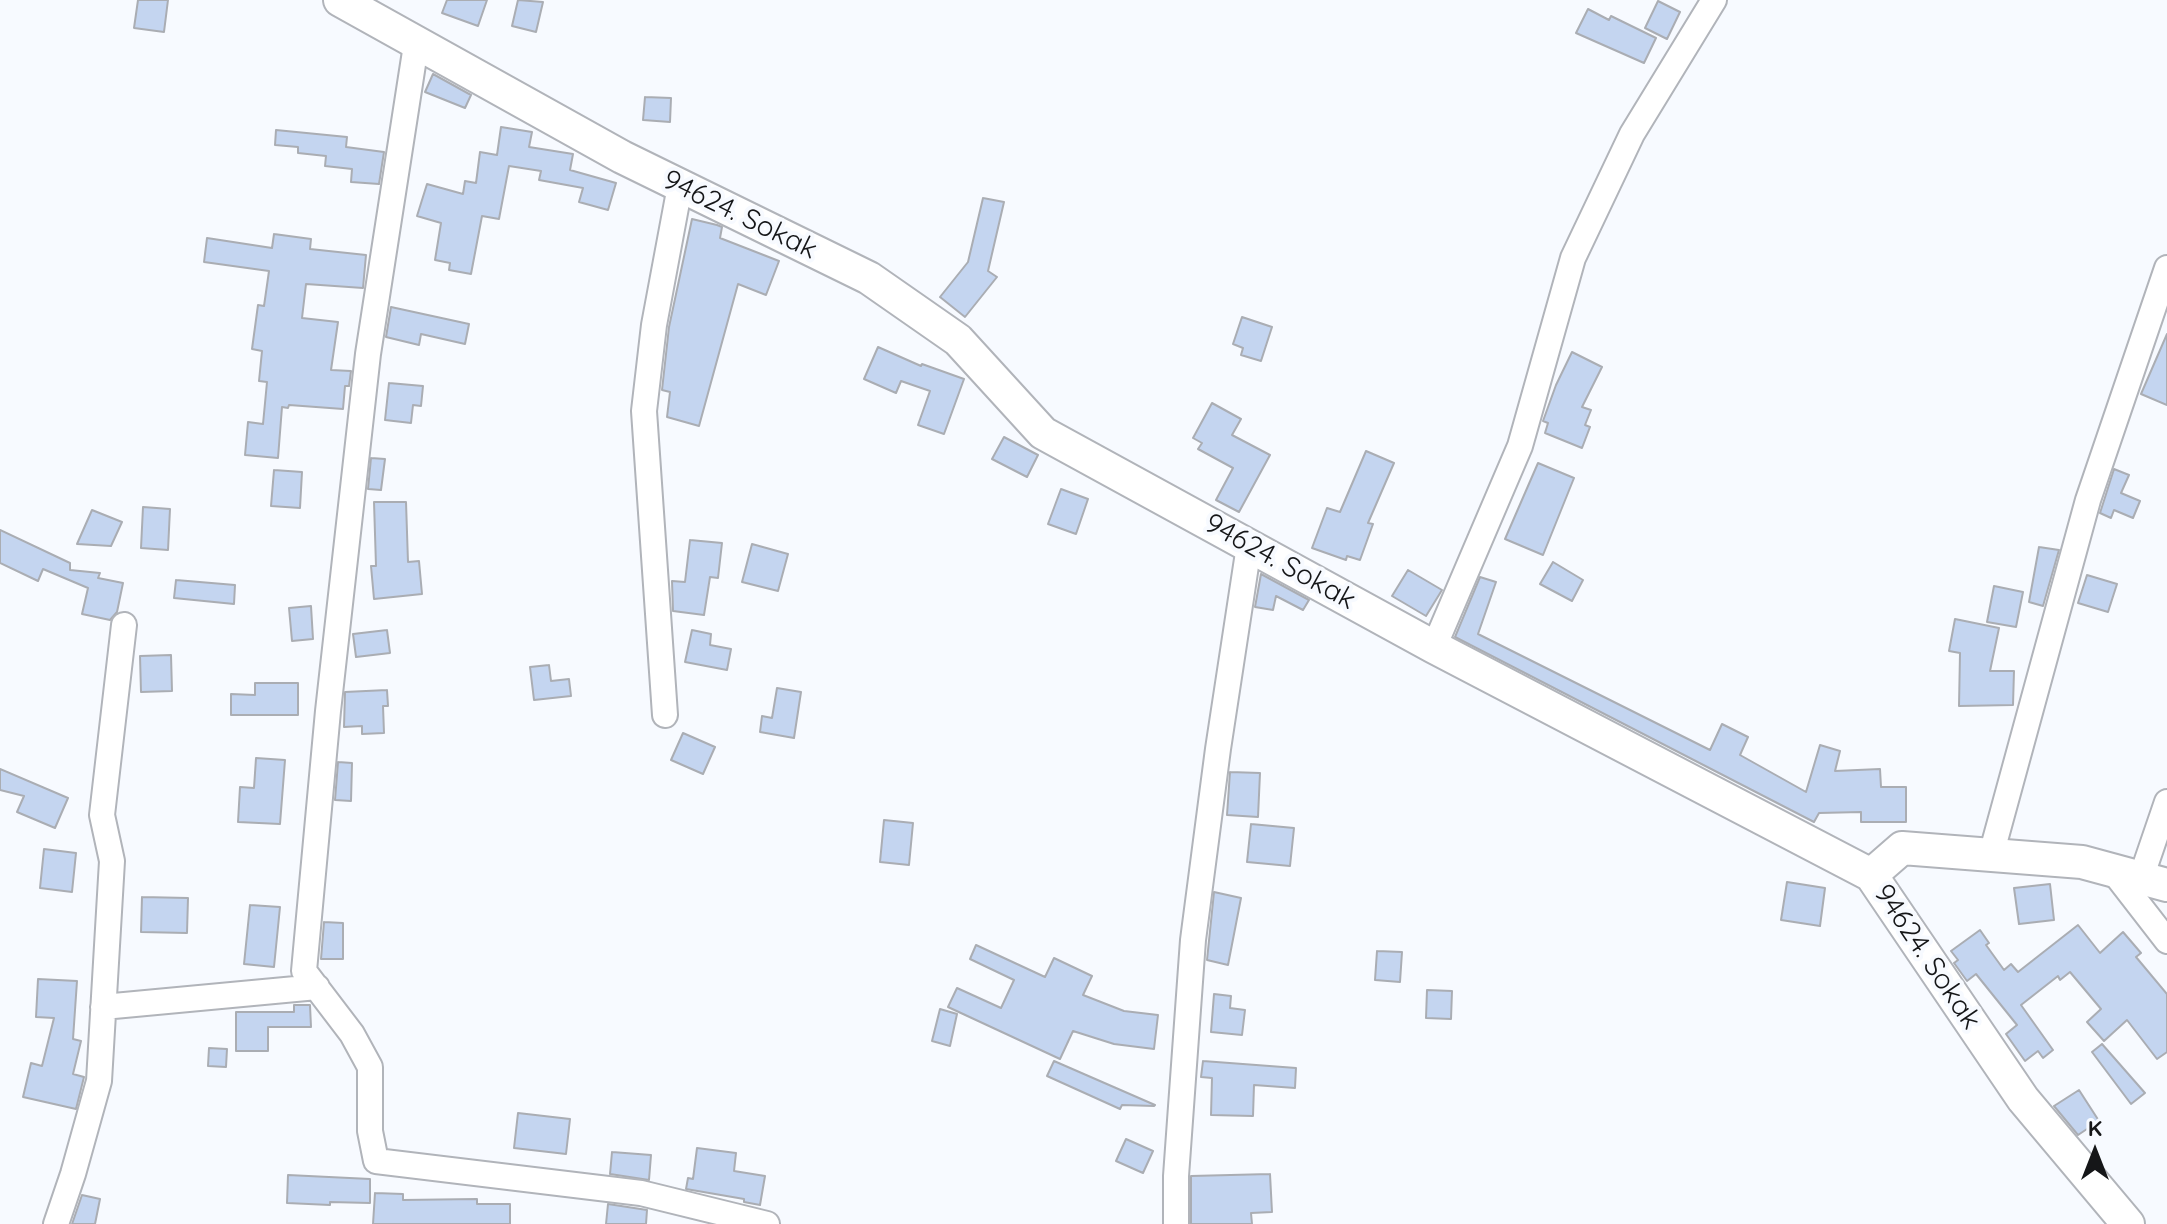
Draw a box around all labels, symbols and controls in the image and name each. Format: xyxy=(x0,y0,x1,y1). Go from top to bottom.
street label: 94624. Sokak xyxy=(657,163,823,267)
street label: 94624. Sokak xyxy=(1199,507,1361,617)
street label: 94624. Sokak xyxy=(1866,878,1988,1036)
north arrow xyxy=(2055,1112,2135,1192)
text: K xyxy=(2088,1114,2102,1142)

